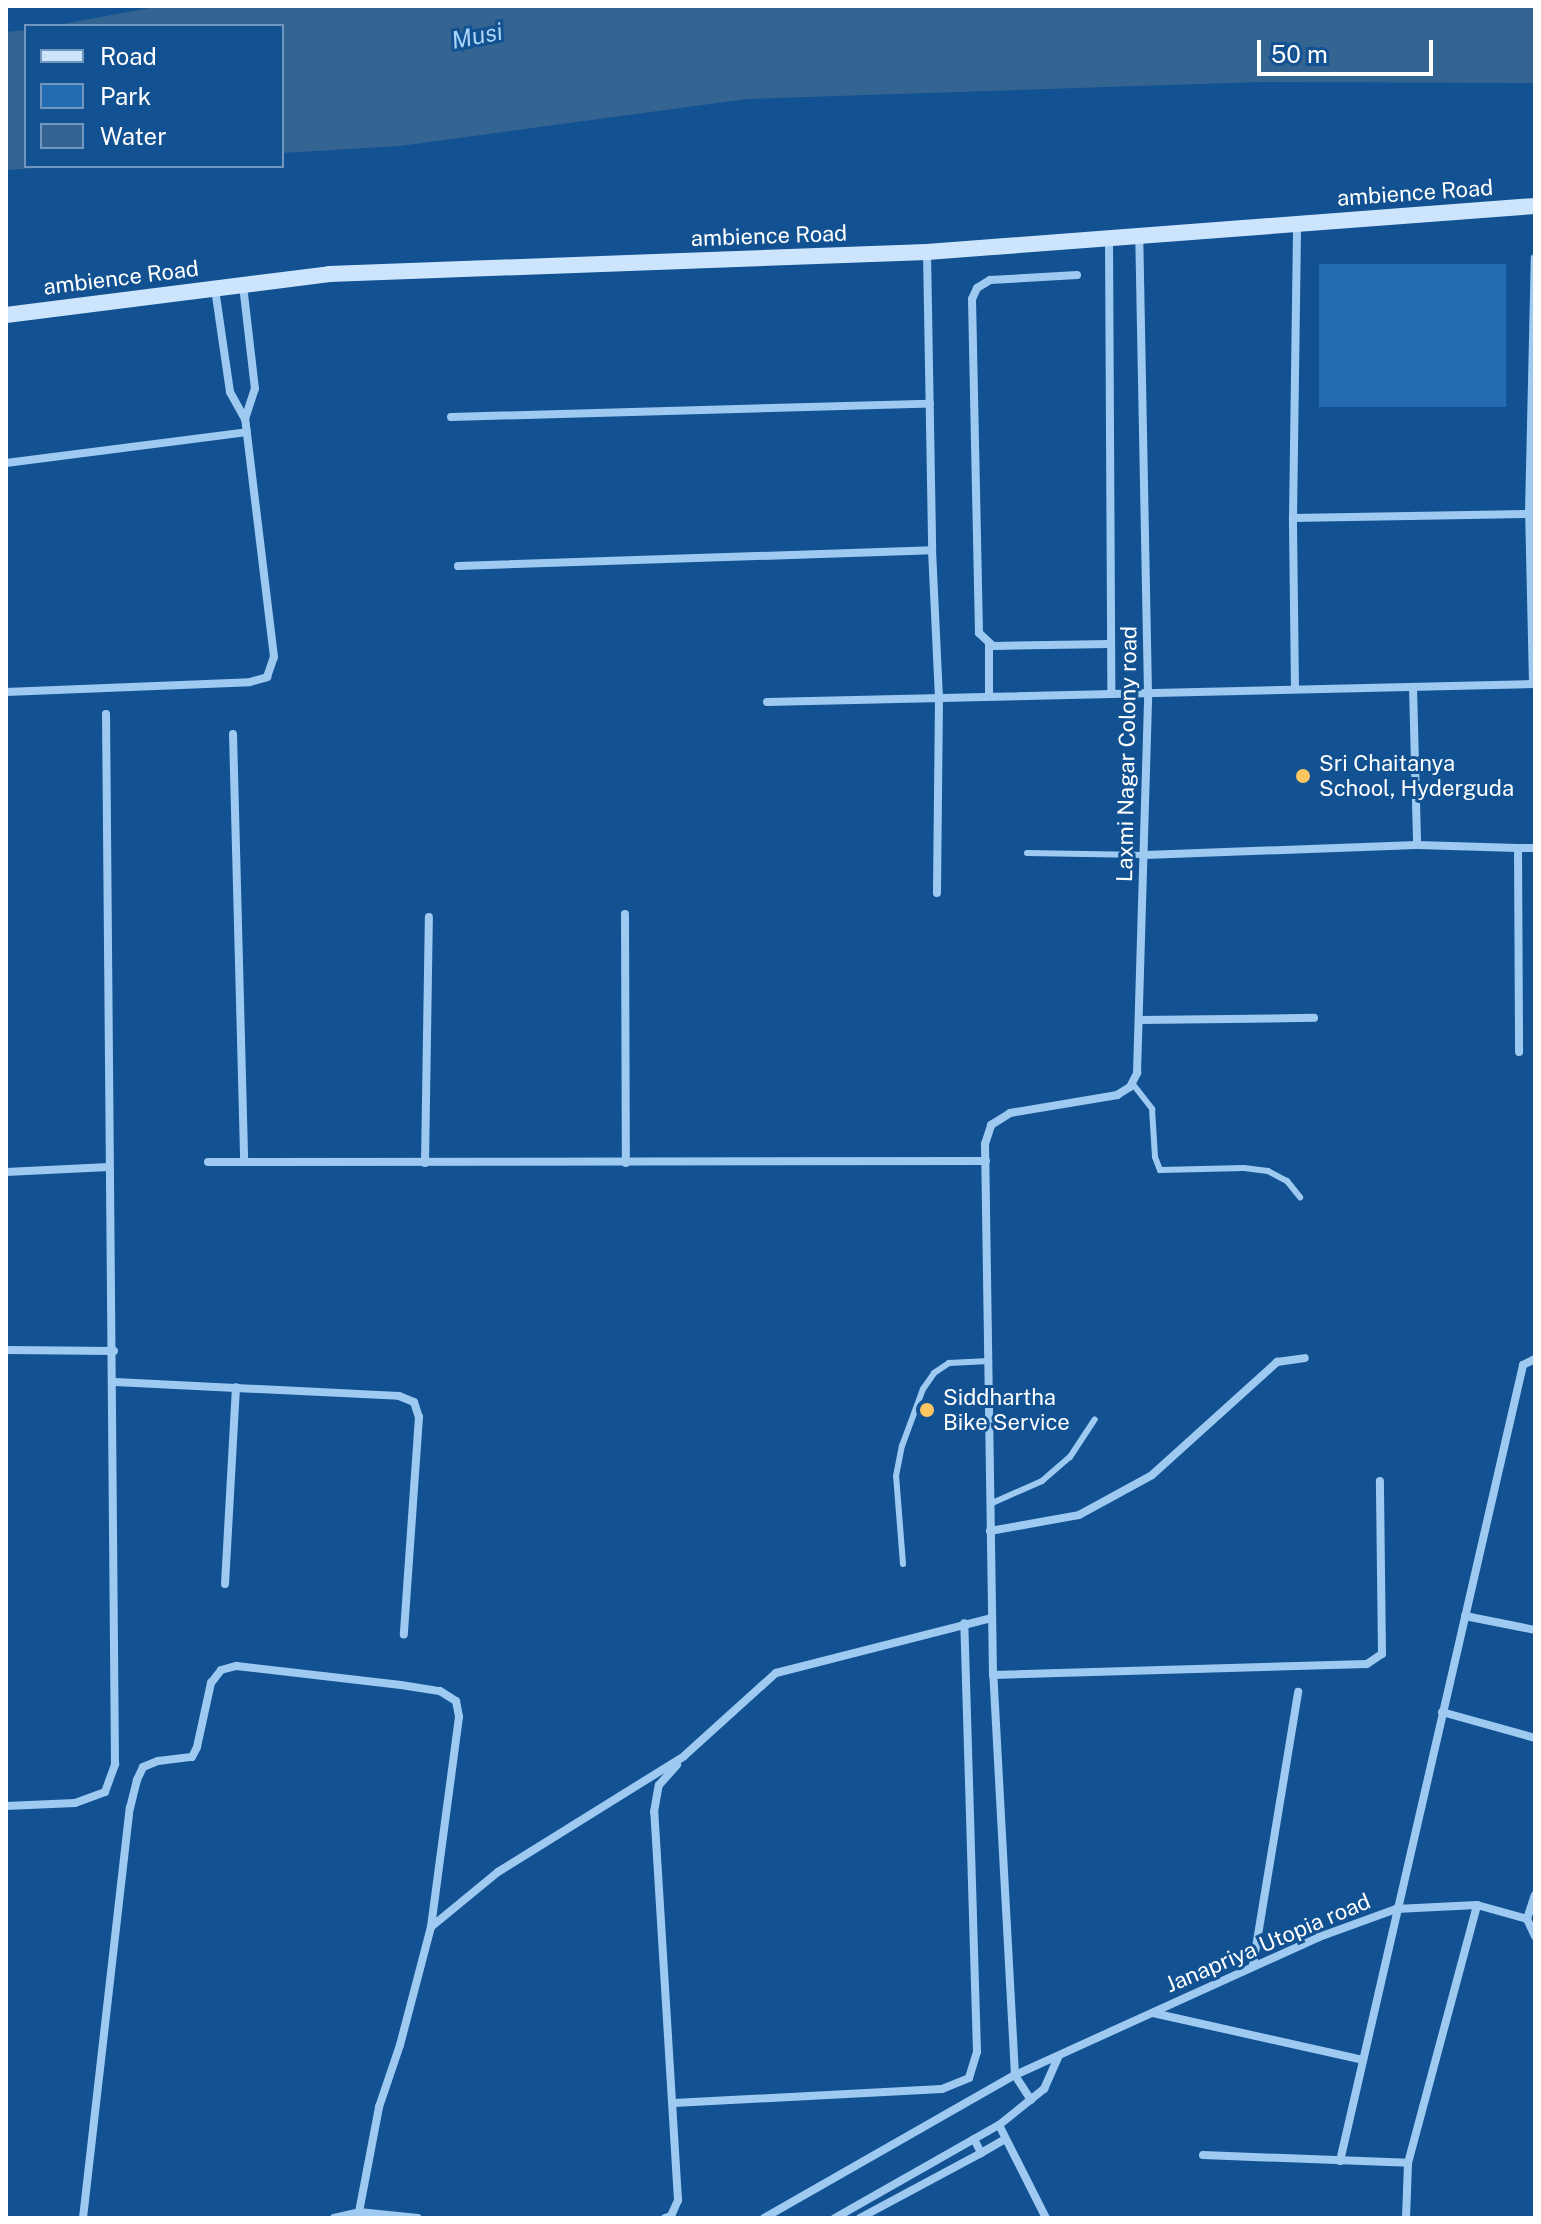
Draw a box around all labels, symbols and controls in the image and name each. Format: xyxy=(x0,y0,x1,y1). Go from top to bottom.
water label: Musi xyxy=(449,17,505,55)
legend xyxy=(24,24,284,168)
scale bar xyxy=(1261,24,1437,74)
text: 50 m xyxy=(1271,40,1328,68)
text: Road xyxy=(100,42,157,70)
text: Park xyxy=(100,82,151,110)
text: Water xyxy=(100,122,167,150)
street label: ambience Road xyxy=(1336,174,1494,212)
street label: ambience Road xyxy=(690,220,848,252)
street label: ambience Road xyxy=(42,255,200,301)
street label: Laxmi Nagar Colony road xyxy=(1112,626,1142,882)
place label: Sri Chaitanya School, Hyderguda xyxy=(1319,750,1514,802)
marker: Sri Chaitanya School, Hyderguda xyxy=(1294,767,1312,785)
place label: Siddhartha Bike Service xyxy=(943,1384,1070,1436)
marker: Siddhartha Bike Service xyxy=(918,1401,936,1419)
street label: Janapriya Utopia road xyxy=(1162,1888,1374,1998)

